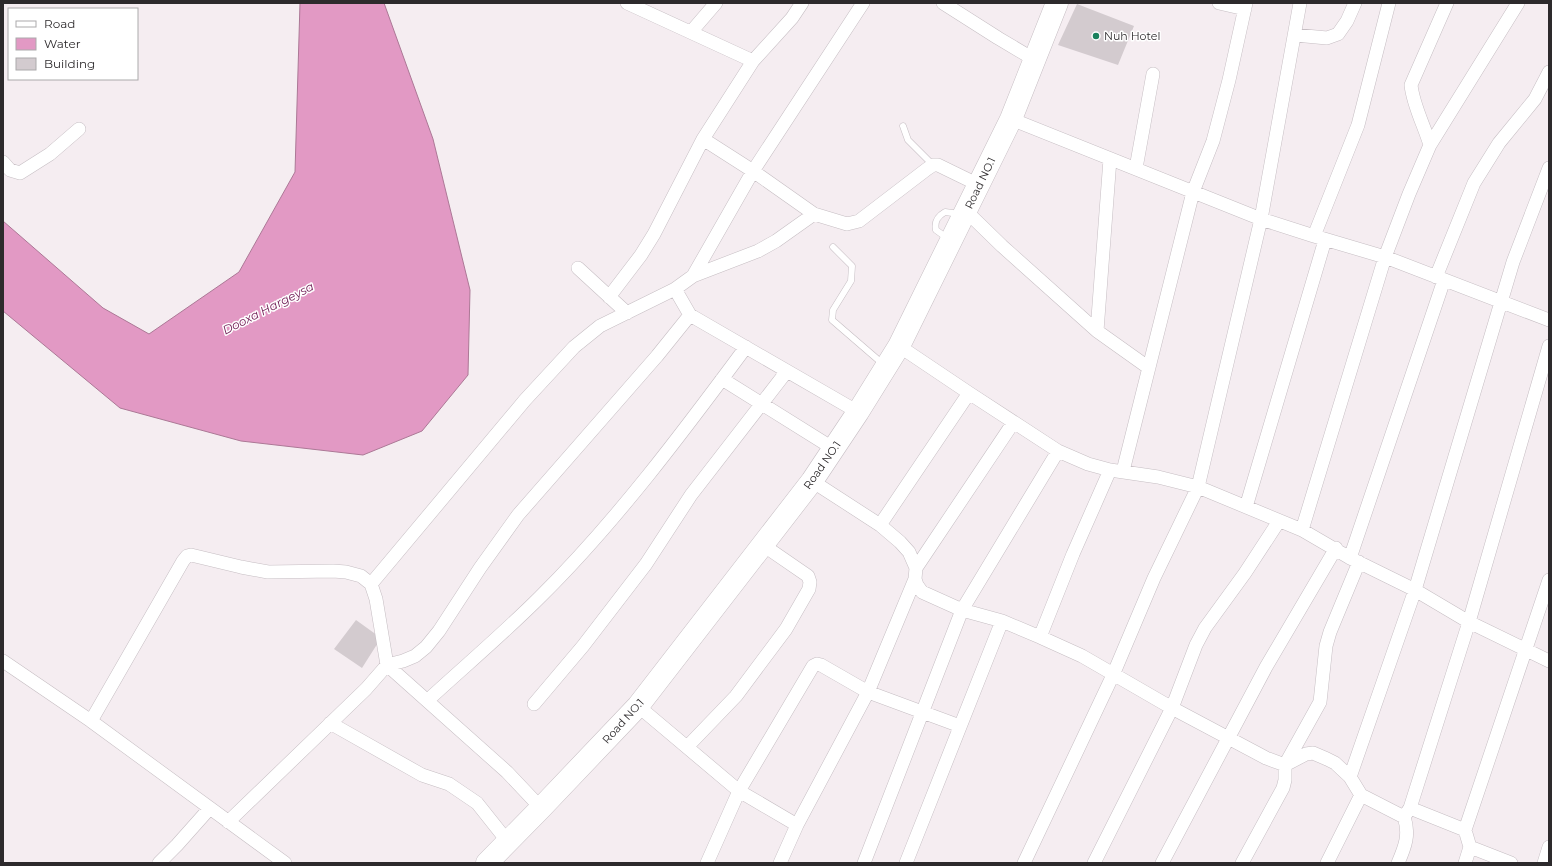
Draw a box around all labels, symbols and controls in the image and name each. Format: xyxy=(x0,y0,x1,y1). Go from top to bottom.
legend xyxy=(8,8,138,80)
text: Road xyxy=(44,16,75,31)
place label: Nuh Hotel xyxy=(1104,29,1160,43)
marker: Nuh Hotel xyxy=(1091,31,1101,41)
text: Water xyxy=(44,36,81,51)
text: Building xyxy=(44,56,95,71)
street label: Road NO.1 xyxy=(961,155,999,211)
water label: Dooxa Hargeysa xyxy=(220,278,316,338)
street label: Road NO.1 xyxy=(800,438,844,492)
street label: Road NO.1 xyxy=(599,696,647,746)

